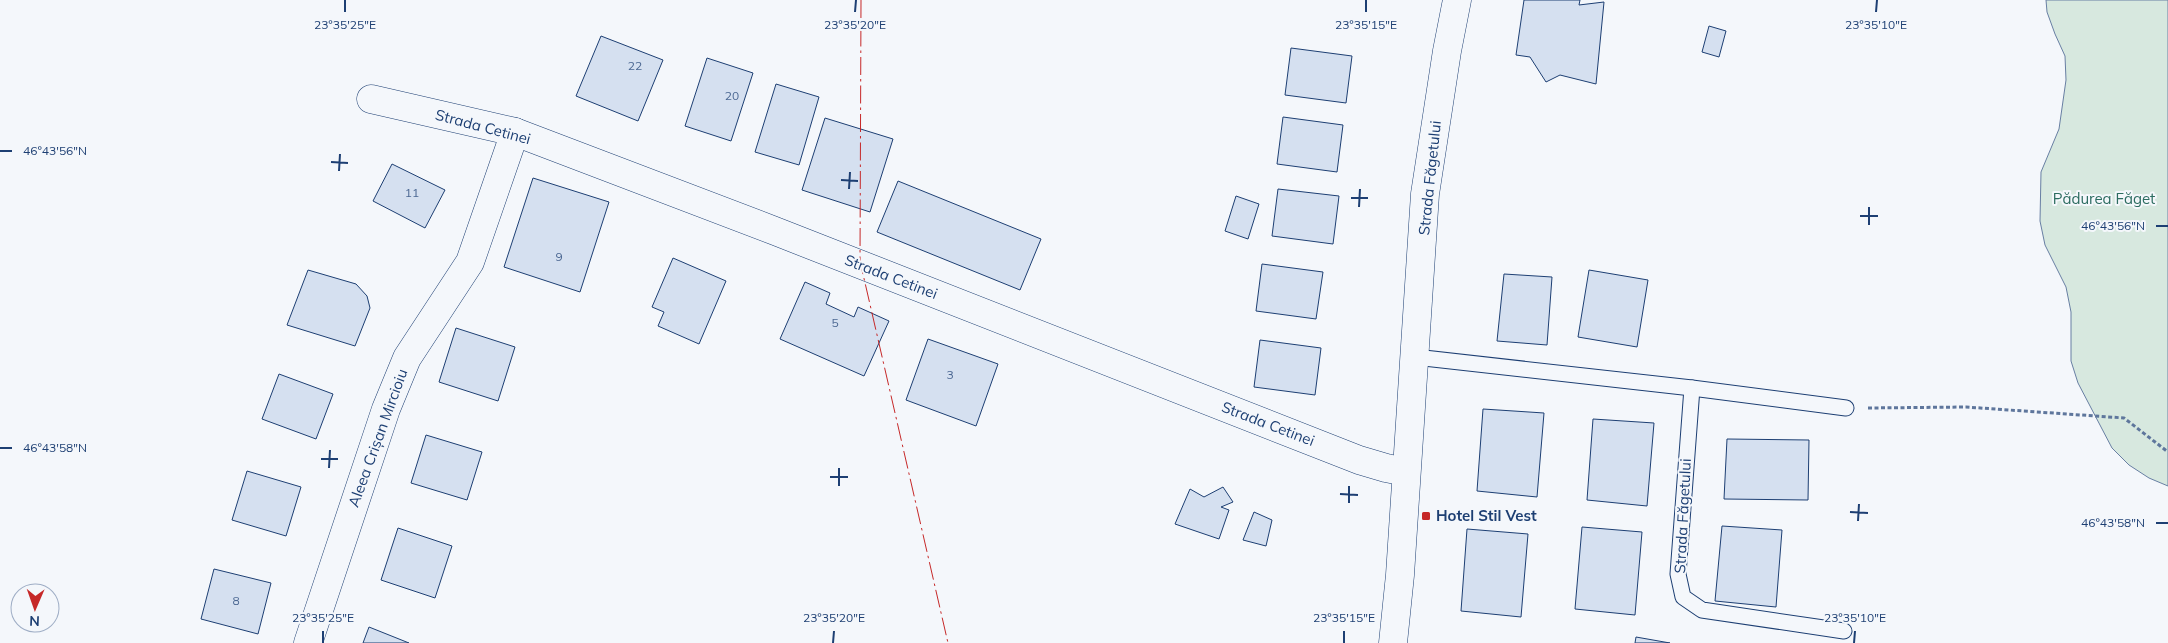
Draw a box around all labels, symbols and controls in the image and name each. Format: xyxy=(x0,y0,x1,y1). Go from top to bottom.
text: 23°35'25"E xyxy=(314,17,376,32)
text: 23°35'20"E xyxy=(824,17,886,32)
text: 23°35'15"E xyxy=(1335,17,1397,32)
text: 23°35'10"E xyxy=(1845,17,1907,32)
house number: 22 xyxy=(628,58,642,73)
house number: 20 xyxy=(725,88,739,103)
street label: Strada Cetinei xyxy=(433,105,533,148)
street label: Strada Făgetului xyxy=(1414,120,1445,236)
text: 46°43'56"N xyxy=(23,143,87,158)
house number: 11 xyxy=(405,185,419,200)
park label: Pădurea Făget xyxy=(2053,189,2155,208)
text: 46°43'56"N xyxy=(2081,218,2145,233)
house number: 9 xyxy=(555,249,563,264)
street label: Strada Cetinei xyxy=(842,250,940,303)
house number: 5 xyxy=(831,315,839,330)
street label: Aleea Crișan Mircioiu xyxy=(344,366,411,510)
house number: 3 xyxy=(946,367,954,382)
street label: Strada Cetinei xyxy=(1219,397,1317,450)
text: 46°43'58"N xyxy=(23,440,87,455)
street label: Strada Făgetului xyxy=(1670,458,1695,574)
place label: Hotel Stil Vest xyxy=(1436,506,1537,525)
marker: Hotel Stil Vest xyxy=(1420,510,1432,522)
text: 46°43'58"N xyxy=(2081,515,2145,530)
north arrow xyxy=(10,583,60,633)
house number: 8 xyxy=(232,593,240,608)
text: 23°35'25"E xyxy=(292,610,354,625)
text: 23°35'20"E xyxy=(803,610,865,625)
text: 23°35'15"E xyxy=(1313,610,1375,625)
text: 23°35'10"E xyxy=(1824,610,1886,625)
text: N xyxy=(29,612,40,630)

